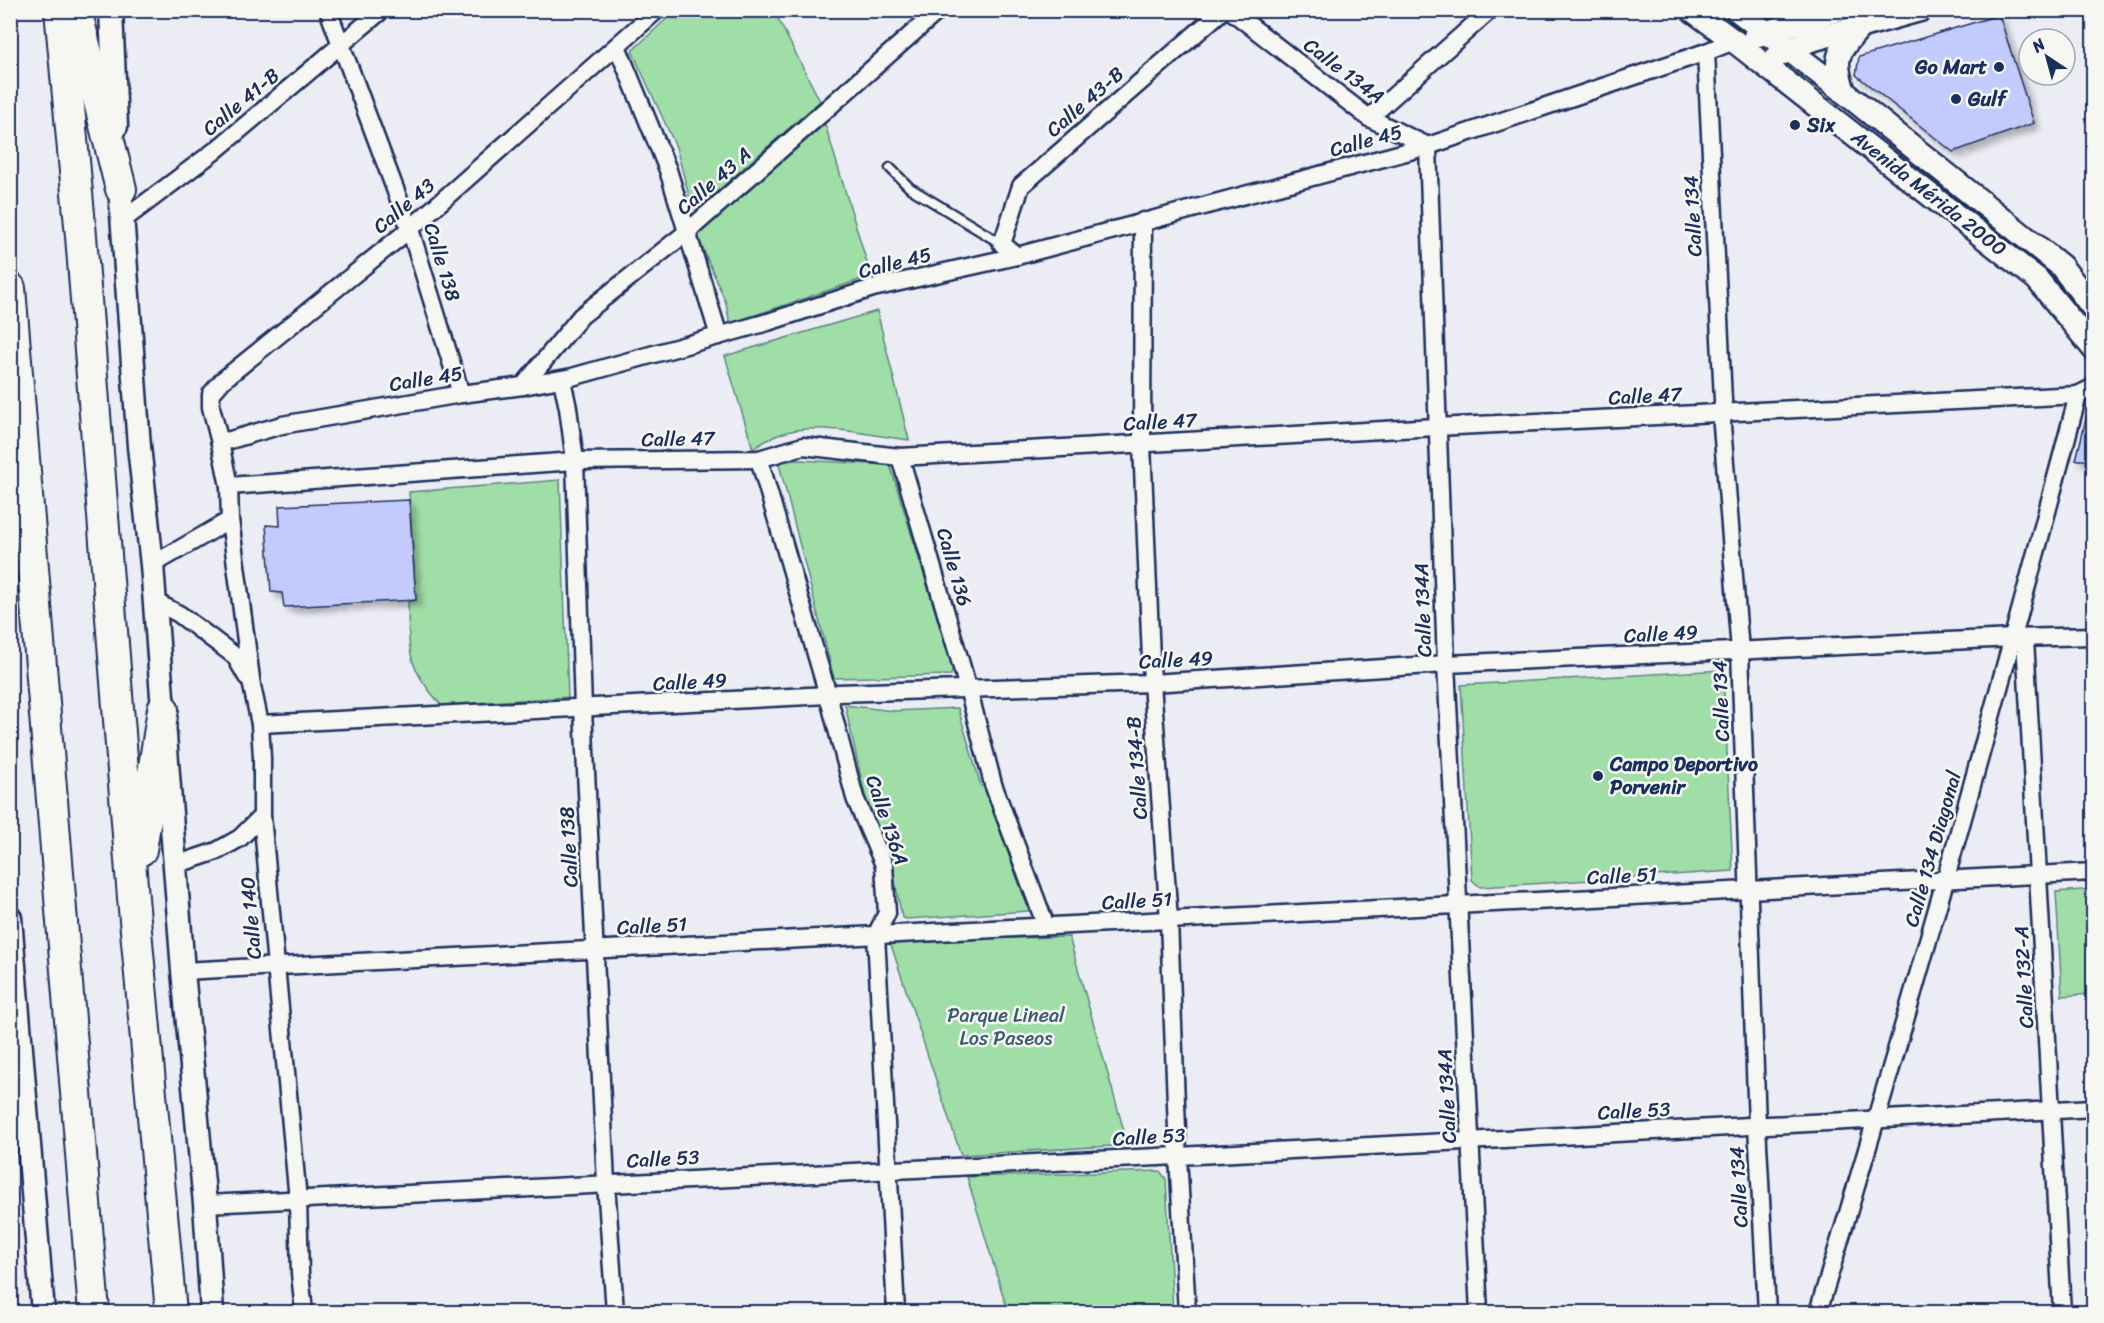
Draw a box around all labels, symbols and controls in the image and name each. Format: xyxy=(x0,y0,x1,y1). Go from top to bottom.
north arrow xyxy=(2017,27,2077,87)
street label: Calle 134A xyxy=(1296,29,1392,113)
text: N xyxy=(2025,30,2052,61)
place label: Go Mart xyxy=(1914,50,1987,85)
street label: Calle 43-B xyxy=(1038,57,1133,146)
street label: Calle 41-B xyxy=(194,59,288,145)
marker: Go Mart xyxy=(1992,60,2006,74)
place label: Gulf xyxy=(1967,82,2009,117)
marker: Gulf xyxy=(1949,92,1963,106)
place label: Six xyxy=(1806,108,1836,143)
street label: Calle 45 xyxy=(1326,115,1406,167)
marker: Six xyxy=(1788,118,1802,132)
street label: Avenida Mérida 2000 xyxy=(1842,120,2015,265)
street label: Calle 43 A xyxy=(668,138,760,224)
street label: Calle 43 xyxy=(365,169,443,243)
street label: Calle 134 xyxy=(1673,174,1713,258)
street label: Calle 138 xyxy=(413,218,471,306)
street label: Calle 45 xyxy=(855,237,935,289)
street label: Calle 45 xyxy=(387,356,465,402)
street label: Calle 47 xyxy=(1607,377,1684,415)
street label: Calle 47 xyxy=(1122,403,1199,441)
street label: Calle 47 xyxy=(641,421,717,457)
street label: Calle 136 xyxy=(926,524,982,610)
street label: Calle 134A xyxy=(1404,562,1442,658)
street label: Calle 49 xyxy=(1623,615,1699,653)
street label: Calle 49 xyxy=(1138,641,1214,679)
street label: Calle 134 xyxy=(1702,660,1740,742)
street label: Calle 49 xyxy=(652,663,728,701)
street label: Calle 134-B xyxy=(1116,715,1158,821)
place label: Campo Deportivo Porvenir xyxy=(1609,747,1758,805)
street label: Calle 134 Diagonal xyxy=(1894,767,1972,931)
marker: Campo Deportivo Porvenir xyxy=(1591,769,1605,783)
street label: Calle 136A xyxy=(855,770,919,870)
street label: Calle 138 xyxy=(549,806,589,888)
street label: Calle 51 xyxy=(1586,857,1658,895)
street label: Calle 140 xyxy=(230,875,272,961)
street label: Calle 51 xyxy=(1101,882,1173,920)
street label: Calle 51 xyxy=(616,907,688,945)
street label: Calle 132-A xyxy=(2004,925,2044,1029)
park label: Parque Lineal Los Paseos xyxy=(947,998,1066,1056)
street label: Calle 134A xyxy=(1427,1048,1467,1144)
street label: Calle 53 xyxy=(1597,1092,1671,1130)
street label: Calle 53 xyxy=(1112,1118,1186,1156)
street label: Calle 53 xyxy=(626,1140,700,1178)
street label: Calle 134 xyxy=(1719,1145,1759,1229)

